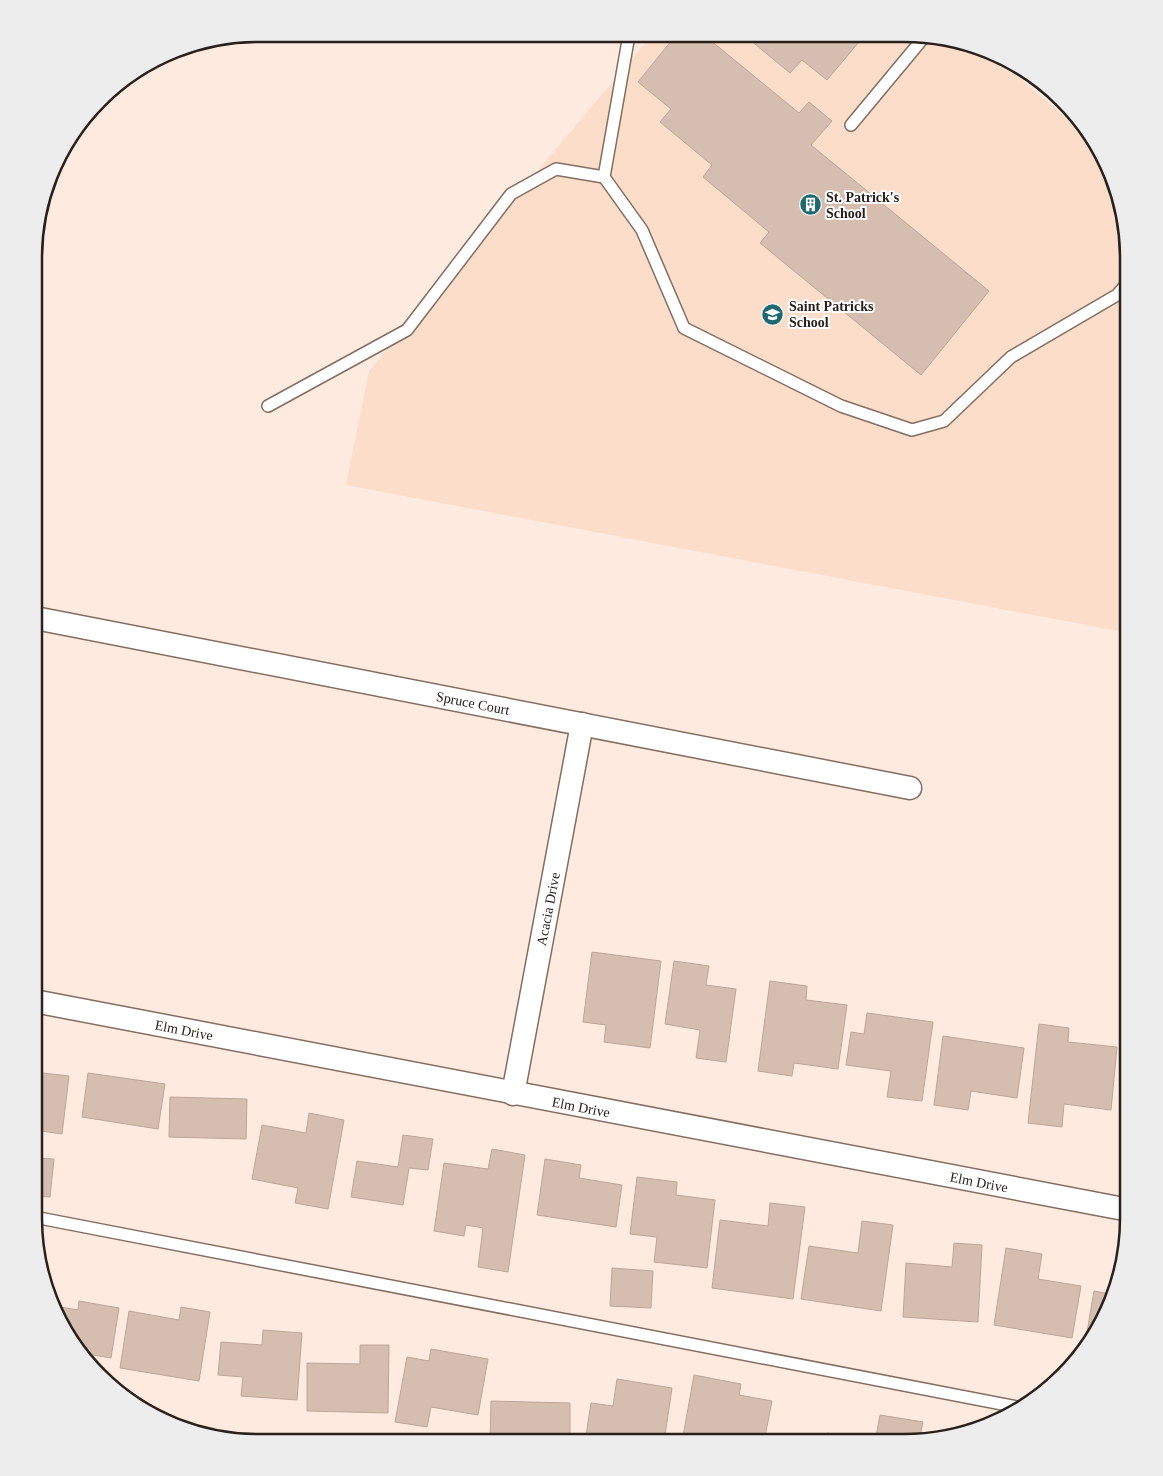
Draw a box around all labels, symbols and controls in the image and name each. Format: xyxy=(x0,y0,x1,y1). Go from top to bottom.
place label: St. Patrick's School xyxy=(826,190,900,221)
building icon: St. Patrick's School xyxy=(798,193,822,217)
place label: Saint Patricks School xyxy=(789,299,874,330)
school or university icon: Saint Patricks School xyxy=(761,302,785,326)
street label: Spruce Court xyxy=(435,689,511,718)
street label: Acacia Drive xyxy=(534,871,563,947)
street label: Elm Drive xyxy=(154,1018,214,1043)
street label: Elm Drive xyxy=(551,1095,611,1120)
street label: Elm Drive xyxy=(949,1170,1009,1195)

